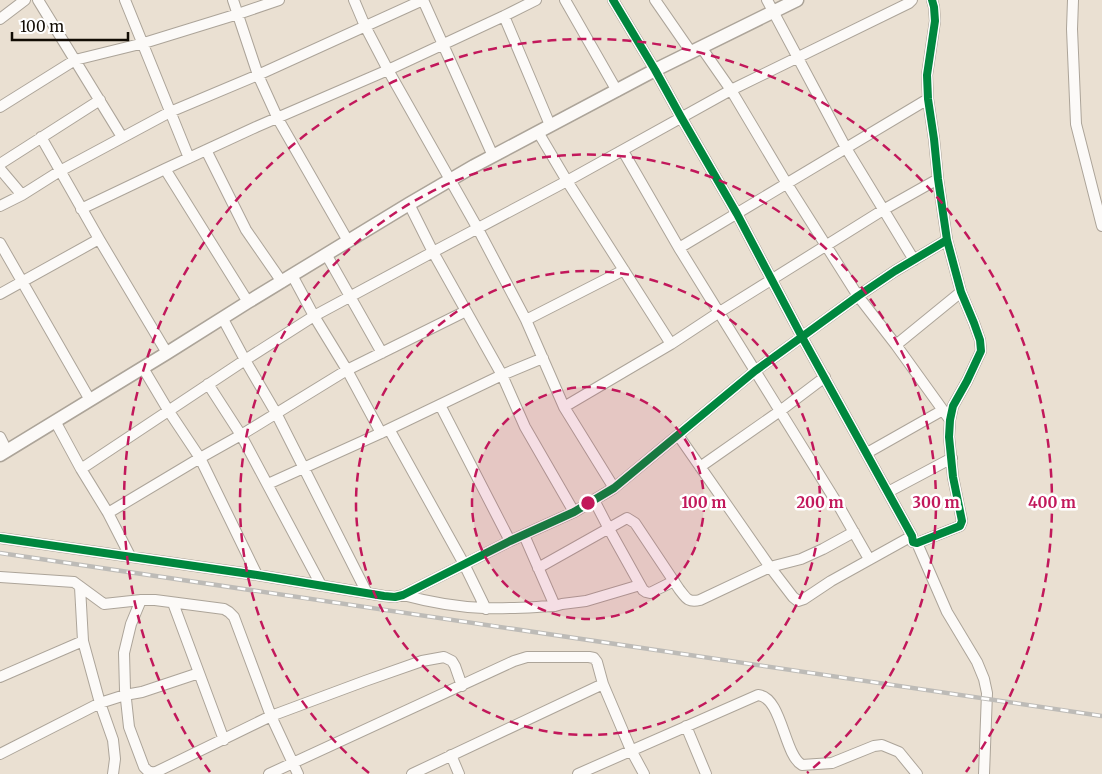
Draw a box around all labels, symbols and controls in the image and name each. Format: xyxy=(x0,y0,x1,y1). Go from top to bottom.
scale bar xyxy=(12,10,129,42)
text: 100 m xyxy=(20,17,64,36)
text: 100 m xyxy=(682,493,726,512)
text: 200 m xyxy=(796,493,844,512)
text: 300 m xyxy=(912,493,960,512)
text: 400 m xyxy=(1028,493,1076,512)
centre of rings xyxy=(579,494,597,512)

